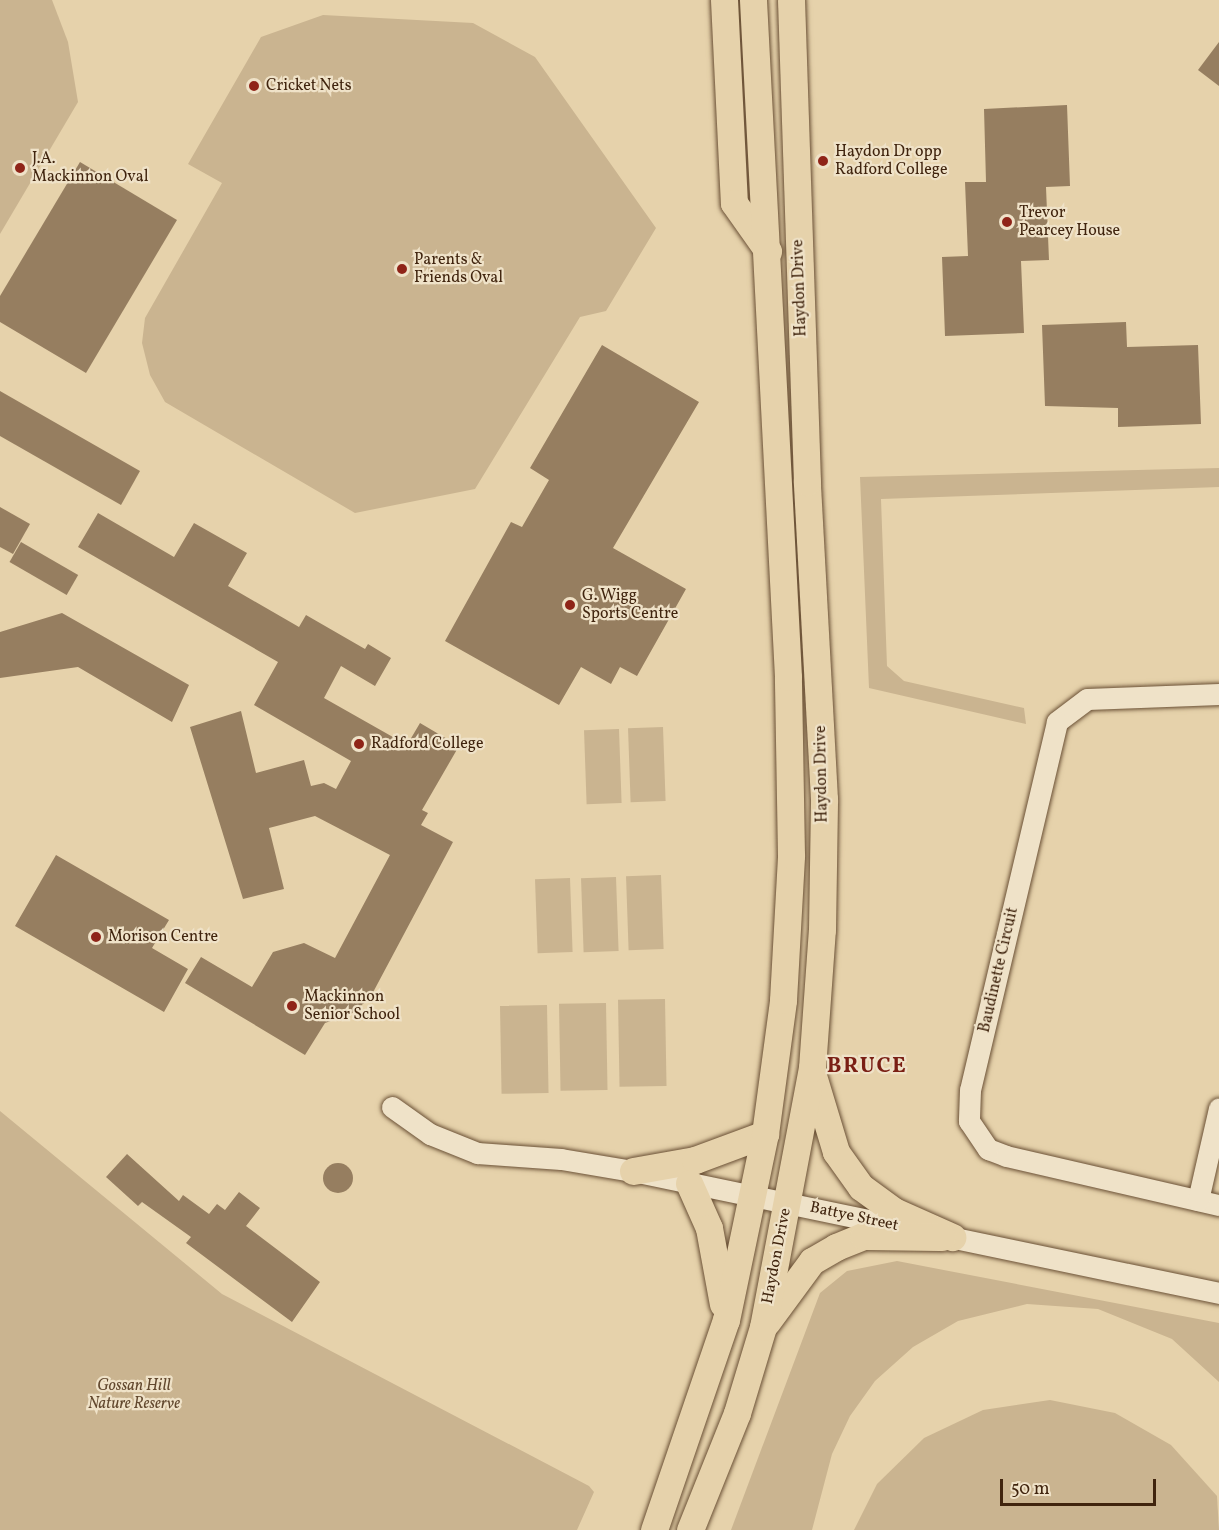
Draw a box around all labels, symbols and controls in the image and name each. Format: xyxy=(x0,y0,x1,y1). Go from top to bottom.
place label: Cricket Nets xyxy=(266,76,352,96)
marker: Cricket Nets xyxy=(247,79,261,93)
place label: Haydon Dr opp Radford College xyxy=(835,142,948,180)
place label: J.A. Mackinnon Oval xyxy=(32,149,148,187)
marker: Haydon Dr opp Radford College xyxy=(816,154,830,168)
marker: J.A. Mackinnon Oval xyxy=(13,161,27,175)
place label: Trevor Pearcey House xyxy=(1019,203,1121,241)
marker: Trevor Pearcey House xyxy=(1000,215,1014,229)
street label: Haydon Drive xyxy=(789,239,811,337)
place label: Parents & Friends Oval xyxy=(414,250,503,288)
marker: Parents & Friends Oval xyxy=(395,262,409,276)
place label: G. Wigg Sports Centre xyxy=(582,586,678,624)
marker: G. Wigg Sports Centre xyxy=(563,598,577,612)
street label: Haydon Drive xyxy=(812,725,832,823)
place label: Radford College xyxy=(371,734,484,754)
marker: Radford College xyxy=(352,737,366,751)
street label: Baudinette Circuit xyxy=(975,905,1023,1035)
place label: Morison Centre xyxy=(108,927,218,947)
marker: Morison Centre xyxy=(89,930,103,944)
place label: Mackinnon Senior School xyxy=(304,987,400,1025)
marker: Mackinnon Senior School xyxy=(285,999,299,1013)
district label: BRUCE xyxy=(827,1054,907,1080)
street label: Battye Street xyxy=(808,1198,900,1236)
street label: Haydon Drive xyxy=(758,1206,796,1306)
park label: Gossan Hill Nature Reserve xyxy=(88,1376,180,1414)
scale bar xyxy=(1003,1467,1159,1505)
text: 50 m xyxy=(1011,1477,1050,1502)

